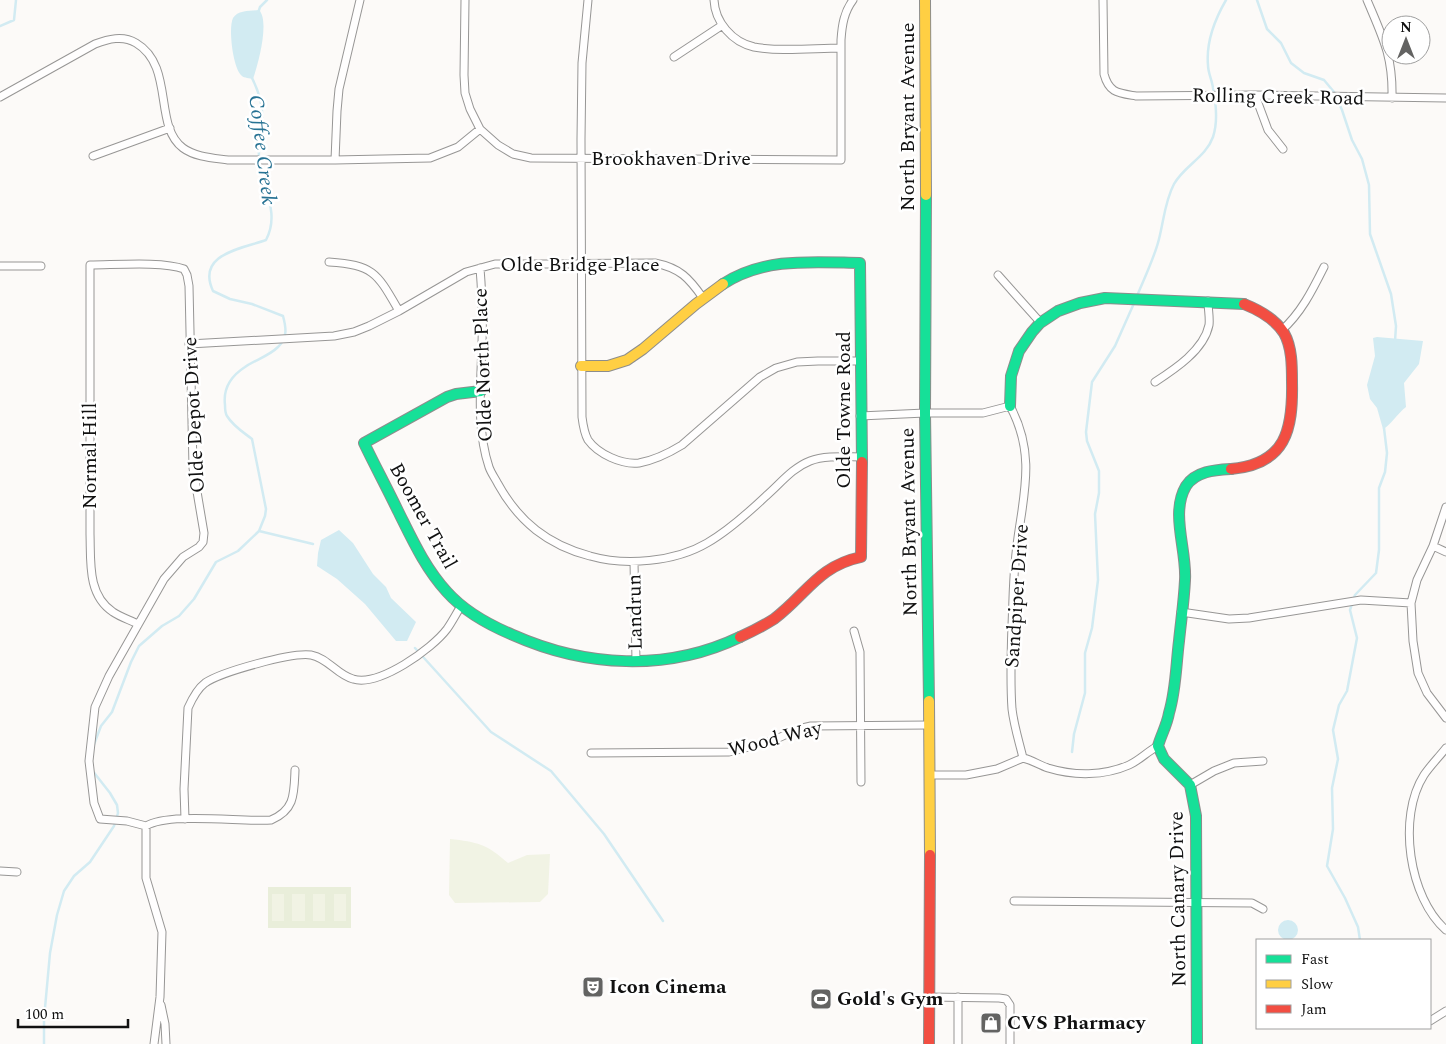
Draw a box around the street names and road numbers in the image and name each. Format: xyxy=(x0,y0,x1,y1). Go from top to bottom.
street label: North Bryant Avenue xyxy=(893,23,923,211)
street label: Rolling Creek Road xyxy=(1191,80,1365,114)
street label: Brookhaven Drive xyxy=(591,144,751,174)
street label: Olde Bridge Place xyxy=(500,250,660,280)
street label: Olde North Place xyxy=(465,288,501,442)
street label: Olde Towne Road xyxy=(829,331,859,489)
street label: Olde Depot Drive xyxy=(175,336,213,494)
street label: Normal Hill xyxy=(75,403,105,509)
street label: North Bryant Avenue xyxy=(892,427,926,617)
street label: Boomer Trail xyxy=(381,457,465,575)
street label: Sandpiper Drive xyxy=(997,523,1037,669)
street label: Landrun xyxy=(619,574,651,650)
street label: Wood Way xyxy=(725,713,826,765)
street label: North Canary Drive xyxy=(1161,811,1195,987)

